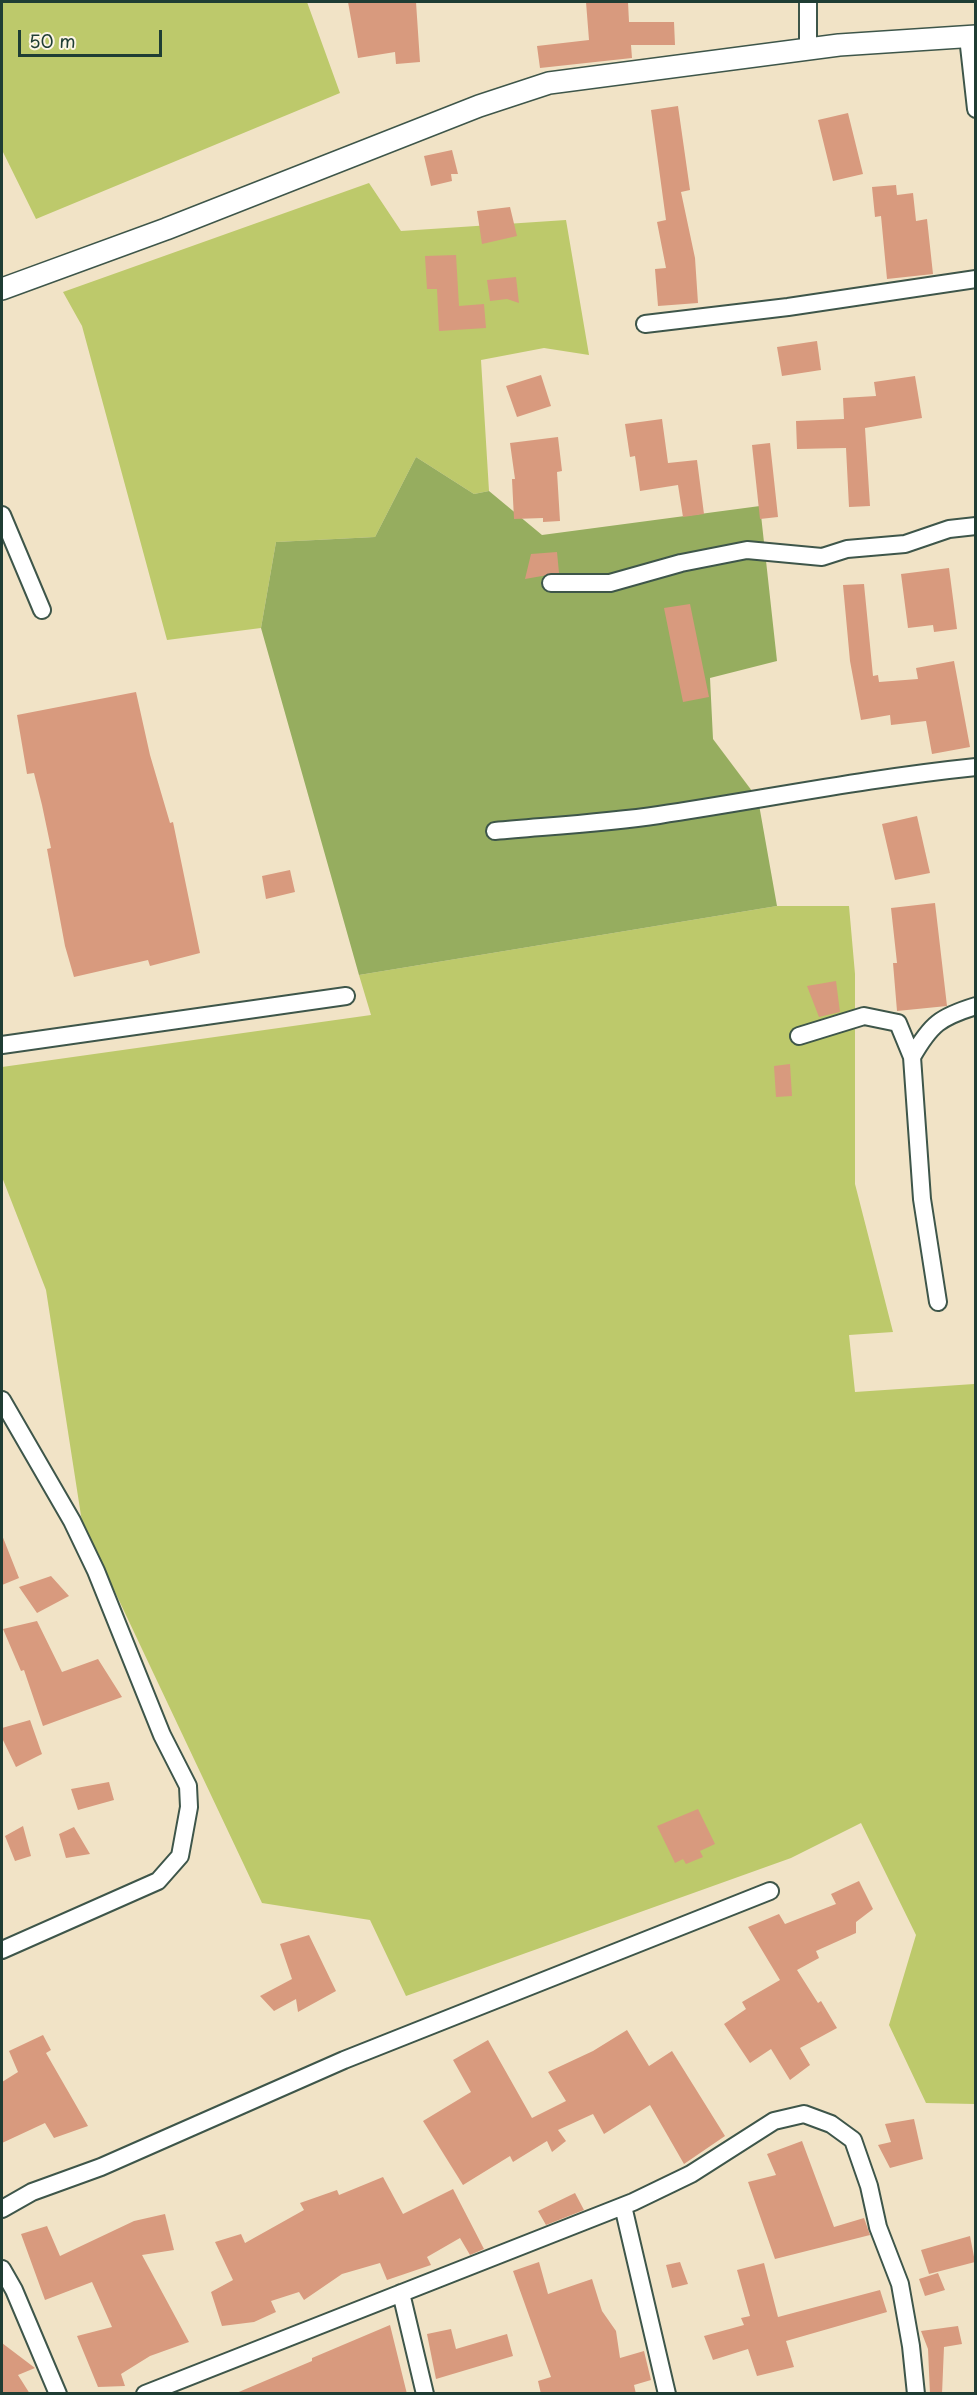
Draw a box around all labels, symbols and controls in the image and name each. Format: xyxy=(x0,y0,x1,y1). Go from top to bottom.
scale bar xyxy=(21,18,165,56)
text: 50 m xyxy=(29,27,76,54)

